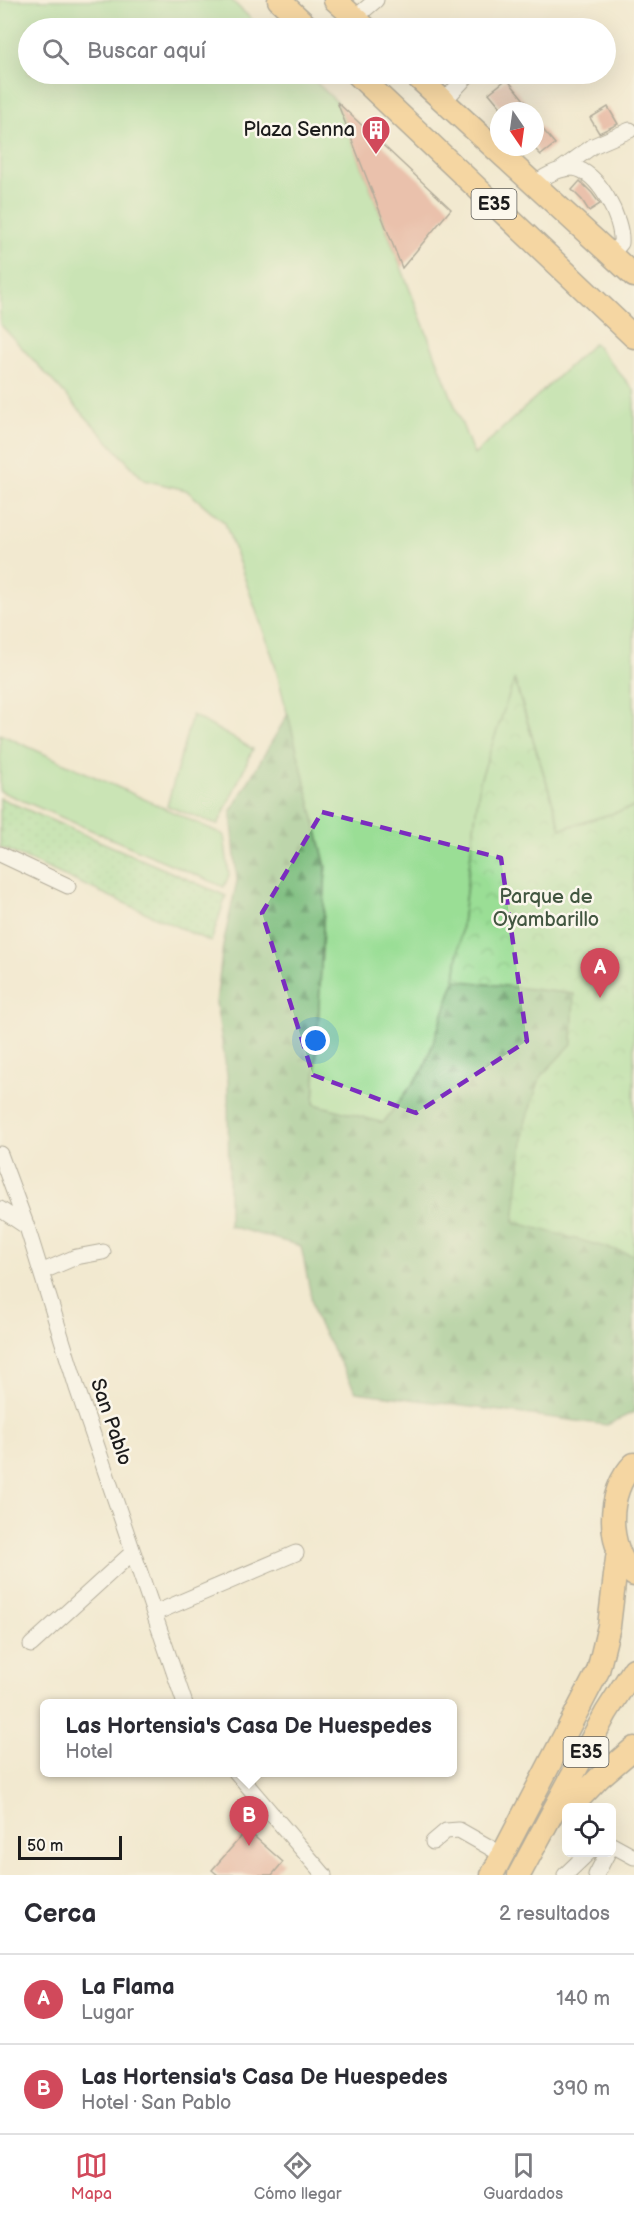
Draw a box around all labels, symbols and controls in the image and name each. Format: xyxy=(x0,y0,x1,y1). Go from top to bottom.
search box xyxy=(18,18,616,84)
icon: search xyxy=(39,35,72,68)
text: Buscar aquí xyxy=(87,38,206,65)
north arrow xyxy=(490,102,544,156)
building icon: Plaza Senna xyxy=(360,114,392,156)
place label: Plaza Senna xyxy=(243,118,355,142)
road number: E35 xyxy=(472,189,516,219)
park label: Parque de Oyambarillo xyxy=(493,885,599,932)
pin: A xyxy=(580,948,620,998)
your location xyxy=(301,1026,330,1055)
street label: San Pablo xyxy=(85,1375,137,1469)
popup xyxy=(40,1699,457,1777)
text: Las Hortensia's Casa De Huespedes xyxy=(65,1713,432,1740)
road number: E35 xyxy=(564,1737,608,1767)
text: Hotel xyxy=(65,1740,113,1764)
pin: B xyxy=(230,1796,268,1846)
map controls xyxy=(562,1803,616,1857)
button: locate xyxy=(562,1803,616,1857)
scale bar xyxy=(18,1833,122,1860)
text: 50 m xyxy=(27,1837,63,1856)
text: Cerca xyxy=(24,1899,96,1930)
text: 2 resultados xyxy=(499,1902,610,1926)
text: La Flama xyxy=(81,1974,175,2001)
text: A xyxy=(37,1987,50,2011)
text: 140 m xyxy=(556,1987,610,2011)
text: Lugar xyxy=(81,2001,134,2025)
text: Las Hortensia's Casa De Huespedes xyxy=(81,2064,448,2091)
text: B xyxy=(36,2077,51,2101)
text: 390 m xyxy=(552,2077,610,2101)
text: Hotel · San Pablo xyxy=(81,2091,231,2115)
tab: Mapa xyxy=(71,2149,112,2204)
tab: Cómo llegar xyxy=(254,2149,342,2204)
tab: Guardados xyxy=(483,2149,563,2204)

